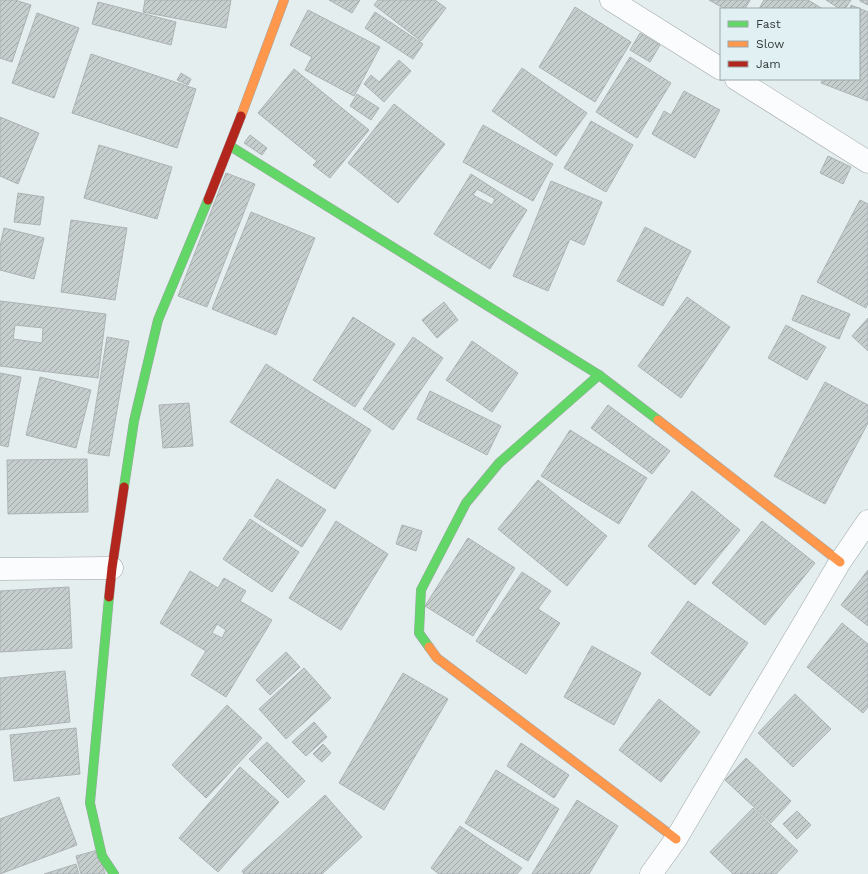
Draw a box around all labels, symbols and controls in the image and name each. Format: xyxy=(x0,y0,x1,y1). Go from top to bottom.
legend xyxy=(720,8,860,80)
text: Fast xyxy=(756,17,781,31)
text: Slow xyxy=(756,37,784,51)
text: Jam xyxy=(756,57,781,71)

